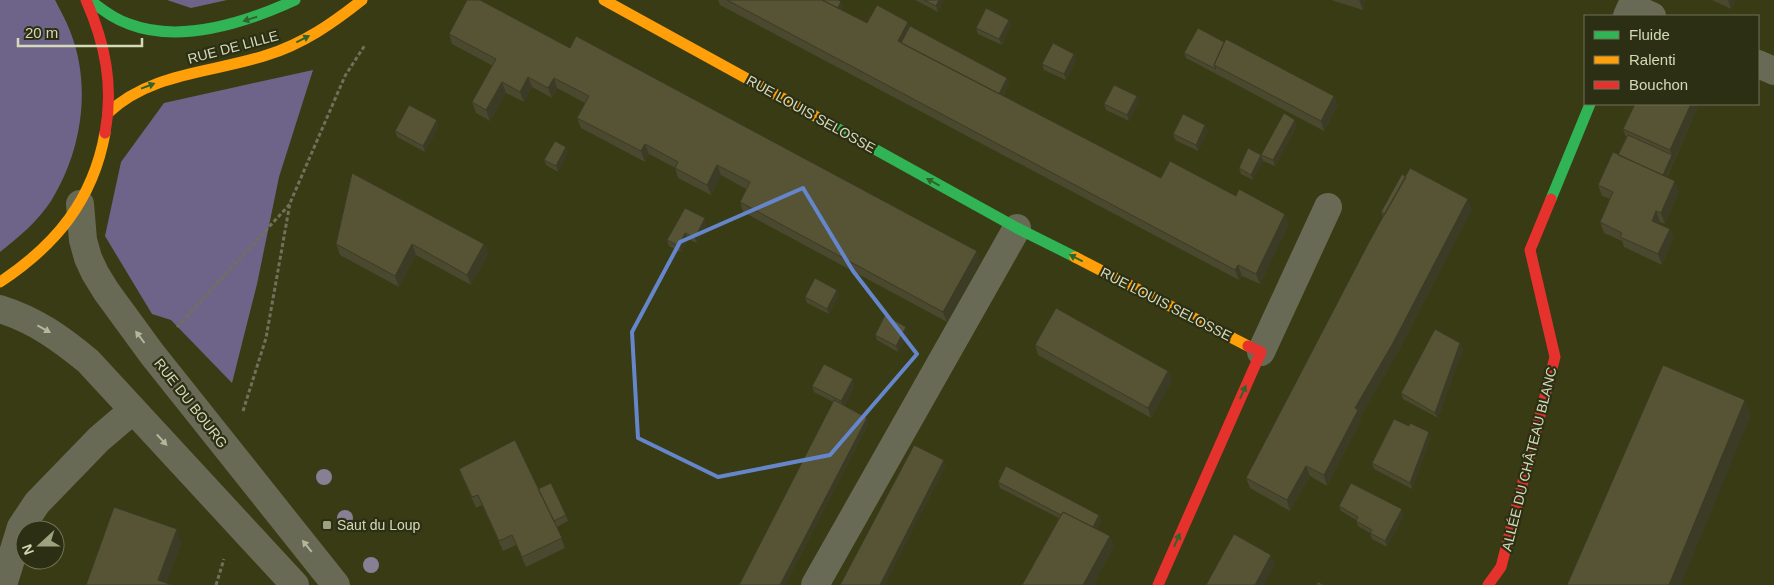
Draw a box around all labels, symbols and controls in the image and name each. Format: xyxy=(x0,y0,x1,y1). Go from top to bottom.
scale bar xyxy=(18,15,141,47)
legend xyxy=(1584,15,1759,105)
one-way arrow xyxy=(242,16,257,24)
text: 20 m xyxy=(25,24,58,41)
text: Fluide xyxy=(1629,26,1670,43)
street label: RUE DE LILLE xyxy=(186,27,280,67)
one-way arrow xyxy=(296,35,310,43)
text: Ralenti xyxy=(1629,51,1676,68)
street label: RUE LOUIS SELOSSE xyxy=(744,72,878,156)
text: Bouchon xyxy=(1629,76,1688,93)
one-way arrow xyxy=(141,82,156,90)
one-way arrow xyxy=(926,178,940,186)
one-way arrow xyxy=(1069,254,1084,262)
street label: RUE LOUIS SELOSSE xyxy=(1098,264,1234,344)
one-way arrow xyxy=(37,325,52,333)
one-way arrow xyxy=(134,331,145,344)
street label: RUE DU BOURG xyxy=(151,355,231,451)
street label: ALLÉE DU CHÂTEAU BLANC xyxy=(1498,365,1560,553)
one-way arrow xyxy=(1240,385,1248,399)
one-way arrow xyxy=(156,434,168,446)
place label: Saut du Loup xyxy=(337,517,421,533)
marker: Saut du Loup xyxy=(321,519,333,531)
north arrow xyxy=(15,520,65,570)
one-way arrow xyxy=(1174,533,1182,547)
one-way arrow xyxy=(301,540,312,553)
text: N xyxy=(19,542,37,557)

